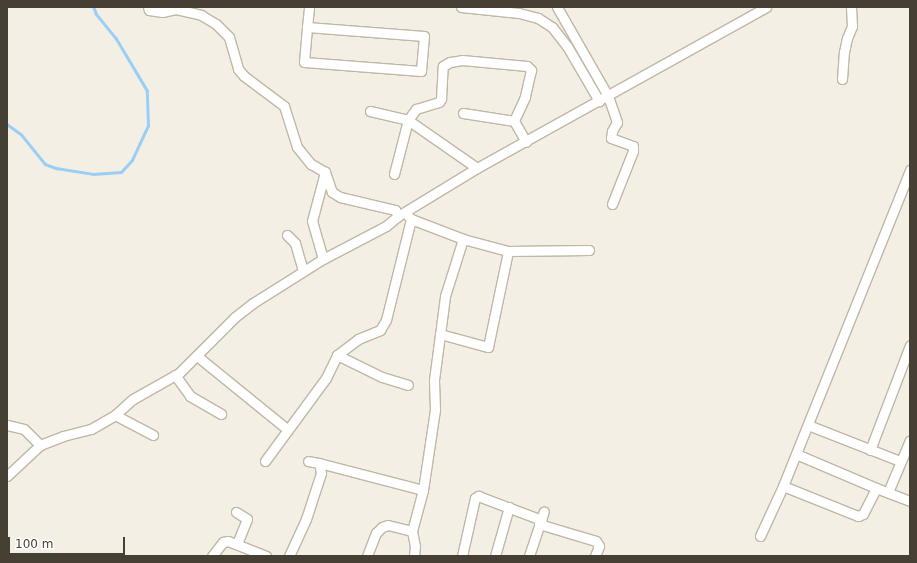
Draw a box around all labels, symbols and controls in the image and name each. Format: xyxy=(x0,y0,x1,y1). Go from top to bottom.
scale bar xyxy=(10,529,127,555)
text: 100 m xyxy=(15,537,53,551)

